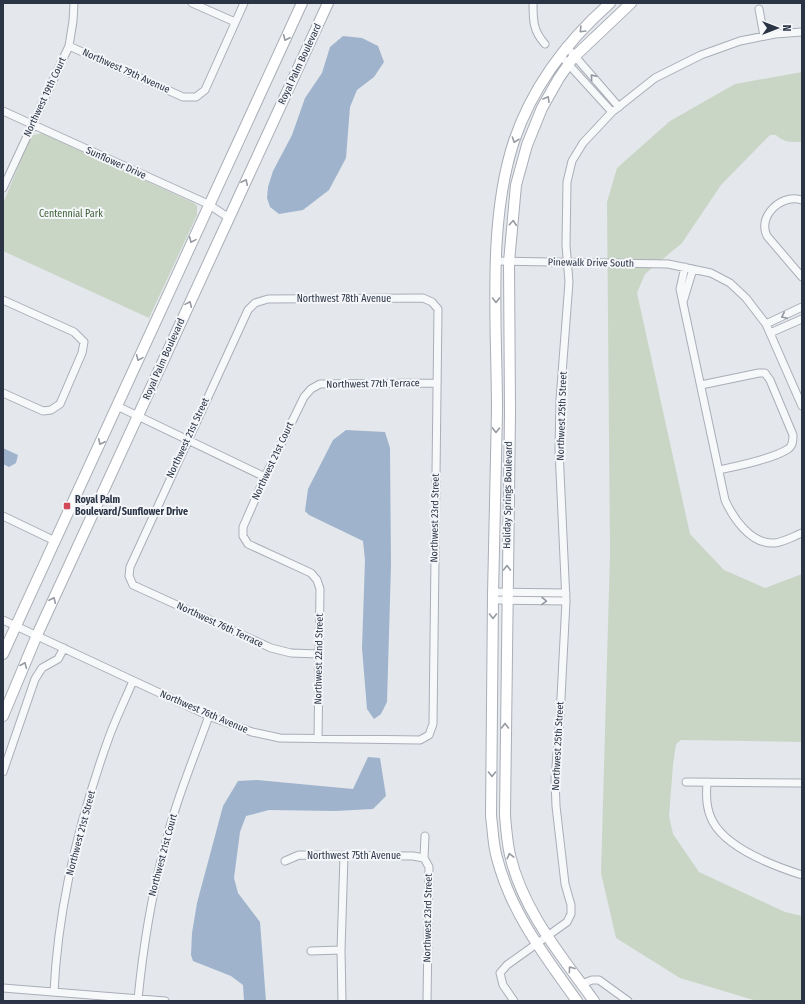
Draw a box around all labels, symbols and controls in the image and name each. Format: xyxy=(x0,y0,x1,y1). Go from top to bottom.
north arrow xyxy=(757,8,797,48)
street label: Royal Palm Boulevard xyxy=(276,22,324,106)
one-way arrow xyxy=(579,25,587,33)
text: N xyxy=(780,25,793,31)
one-way arrow xyxy=(283,34,291,42)
street label: Northwest 79th Avenue xyxy=(80,46,172,96)
street label: Northwest 19th Court xyxy=(21,55,69,139)
one-way arrow xyxy=(591,75,598,82)
one-way arrow xyxy=(542,96,549,103)
one-way arrow xyxy=(511,136,520,143)
street label: Sunflower Drive xyxy=(84,144,148,182)
one-way arrow xyxy=(240,179,248,187)
park label: Centennial Park xyxy=(39,208,103,220)
one-way arrow xyxy=(508,220,517,226)
one-way arrow xyxy=(189,236,197,243)
street label: Pinewalk Drive South xyxy=(548,256,634,270)
street label: Northwest 78th Avenue xyxy=(297,293,391,305)
one-way arrow xyxy=(492,297,500,303)
one-way arrow xyxy=(184,301,192,309)
one-way arrow xyxy=(781,311,788,319)
street label: Royal Palm Boulevard xyxy=(141,316,187,402)
one-way arrow xyxy=(136,354,144,362)
street label: Northwest 25th Street xyxy=(554,371,570,461)
street label: Northwest 77th Terrace xyxy=(326,377,420,391)
street label: Northwest 21st Street xyxy=(164,395,212,480)
street label: Northwest 21st Court xyxy=(250,419,297,502)
one-way arrow xyxy=(492,427,500,433)
one-way arrow xyxy=(98,437,106,445)
street label: Holiday Springs Boulevard xyxy=(501,441,515,549)
street label: Northwest 23rd Street xyxy=(428,473,442,563)
place label: Royal Palm Boulevard/Sunflower Drive xyxy=(75,494,188,518)
marker: Royal Palm Boulevard/Sunflower Drive xyxy=(62,501,72,511)
one-way arrow xyxy=(503,565,511,571)
one-way arrow xyxy=(48,596,56,604)
one-way arrow xyxy=(541,597,547,605)
street label: Northwest 76th Terrace xyxy=(175,600,265,650)
street label: Northwest 22nd Street xyxy=(312,613,326,705)
one-way arrow xyxy=(489,613,497,619)
one-way arrow xyxy=(20,661,28,668)
street label: Northwest 76th Avenue xyxy=(158,688,250,736)
street label: Northwest 25th Street xyxy=(550,700,566,791)
one-way arrow xyxy=(501,723,509,729)
one-way arrow xyxy=(487,771,496,777)
street label: Northwest 21st Street xyxy=(64,789,98,877)
street label: Northwest 21st Court xyxy=(146,812,180,898)
street label: Northwest 75th Avenue xyxy=(307,850,401,862)
one-way arrow xyxy=(507,852,515,859)
street label: Northwest 23rd Street xyxy=(421,873,435,963)
one-way arrow xyxy=(569,967,576,974)

